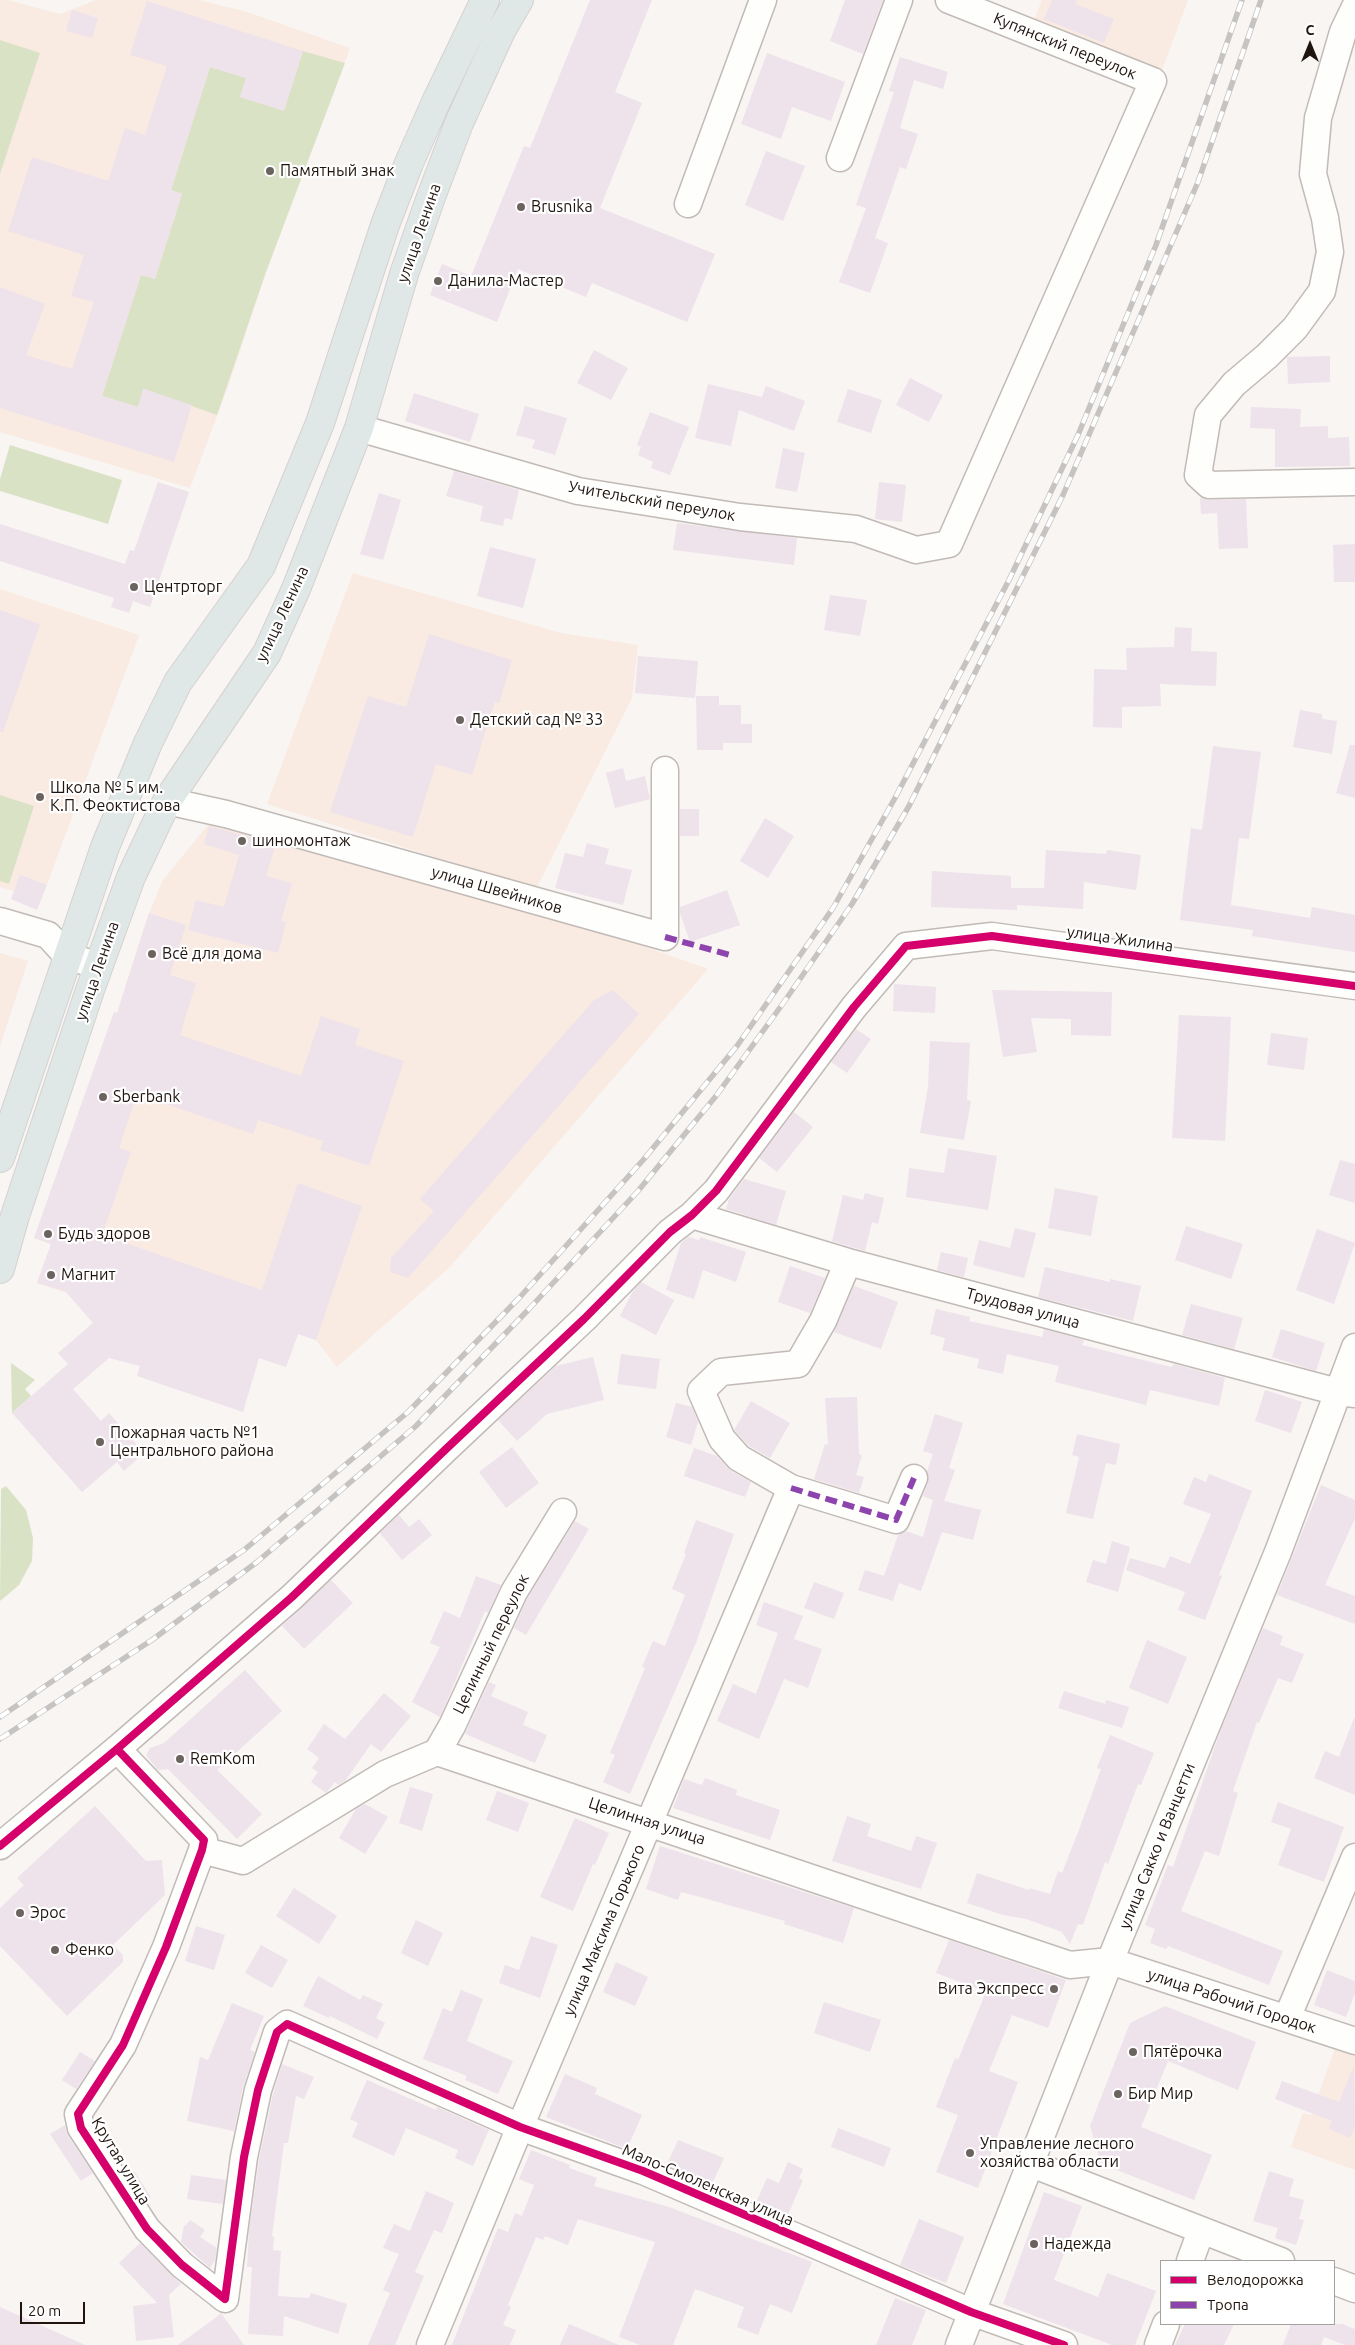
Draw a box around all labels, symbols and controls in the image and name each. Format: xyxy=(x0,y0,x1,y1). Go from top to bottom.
street label: Купянский переулок xyxy=(991,8,1139,84)
north arrow xyxy=(1285,20,1335,70)
text: С xyxy=(1306,22,1314,38)
place label: Памятный знак xyxy=(280,161,394,181)
marker: Памятный знак xyxy=(264,165,276,177)
street label: улица Ленина xyxy=(393,181,445,285)
place label: Brusnika xyxy=(531,197,593,217)
marker: Brusnika xyxy=(515,201,527,213)
place label: Данила-Мастер xyxy=(448,271,564,291)
marker: Данила-Мастер xyxy=(432,275,444,287)
street label: Учительский переулок xyxy=(567,477,737,525)
street label: улица Ленина xyxy=(251,563,313,665)
place label: Центрторг xyxy=(144,577,222,597)
marker: Центрторг xyxy=(128,581,140,593)
place label: Детский сад № 33 xyxy=(470,710,603,730)
marker: Детский сад № 33 xyxy=(454,714,466,726)
place label: Школа № 5 им. К.П. Феоктистова xyxy=(50,778,181,816)
marker: Школа № 5 им. К.П. Феоктистова xyxy=(34,791,46,803)
place label: шиномонтаж xyxy=(252,831,351,851)
marker: шиномонтаж xyxy=(236,835,248,847)
street label: улица Швейников xyxy=(429,862,565,918)
street label: улица Ленина xyxy=(71,919,123,1023)
street label: улица Жилина xyxy=(1066,922,1174,956)
place label: Всё для дома xyxy=(162,944,262,964)
marker: Всё для дома xyxy=(146,948,158,960)
place label: Sberbank xyxy=(113,1087,180,1107)
marker: Sberbank xyxy=(97,1091,109,1103)
place label: Будь здоров xyxy=(58,1224,151,1244)
marker: Будь здоров xyxy=(42,1228,54,1240)
place label: Магнит xyxy=(61,1265,115,1285)
marker: Магнит xyxy=(45,1269,57,1281)
street label: Трудовая улица xyxy=(964,1284,1082,1332)
place label: Пожарная часть №1 Центрального района xyxy=(110,1423,274,1461)
marker: Пожарная часть №1 Центрального района xyxy=(94,1436,106,1448)
street label: Целинный переулок xyxy=(449,1571,533,1717)
place label: RemKom xyxy=(190,1749,255,1769)
marker: RemKom xyxy=(174,1753,186,1765)
street label: улица Сакко и Ванцетти xyxy=(1115,1760,1199,1932)
street label: Целинная улица xyxy=(586,1793,708,1849)
street label: улица Максима Горького xyxy=(559,1841,649,2019)
place label: Эрос xyxy=(30,1903,66,1923)
marker: Эрос xyxy=(14,1907,26,1919)
place label: Фенко xyxy=(65,1940,114,1960)
marker: Фенко xyxy=(49,1944,61,1956)
street label: улица Рабочий Городок xyxy=(1145,1965,1319,2037)
place label: Вита Экспресс xyxy=(938,1979,1044,1999)
marker: Вита Экспресс xyxy=(1048,1983,1060,1995)
place label: Пятёрочка xyxy=(1143,2042,1222,2062)
marker: Пятёрочка xyxy=(1127,2046,1139,2058)
place label: Бир Мир xyxy=(1128,2084,1193,2104)
marker: Бир Мир xyxy=(1112,2088,1124,2100)
street label: Крутая улица xyxy=(87,2114,155,2208)
place label: Управление лесного хозяйства области xyxy=(980,2134,1134,2172)
street label: Мало-Смоленская улица xyxy=(619,2140,797,2230)
marker: Управление лесного хозяйства области xyxy=(964,2147,976,2159)
place label: Надежда xyxy=(1044,2234,1111,2254)
marker: Надежда xyxy=(1028,2238,1040,2250)
legend xyxy=(1160,2260,1335,2325)
text: Велодорожка xyxy=(1207,2271,1304,2288)
scale bar xyxy=(22,2292,88,2324)
text: Тропа xyxy=(1207,2296,1249,2313)
text: 20 m xyxy=(28,2302,61,2319)

